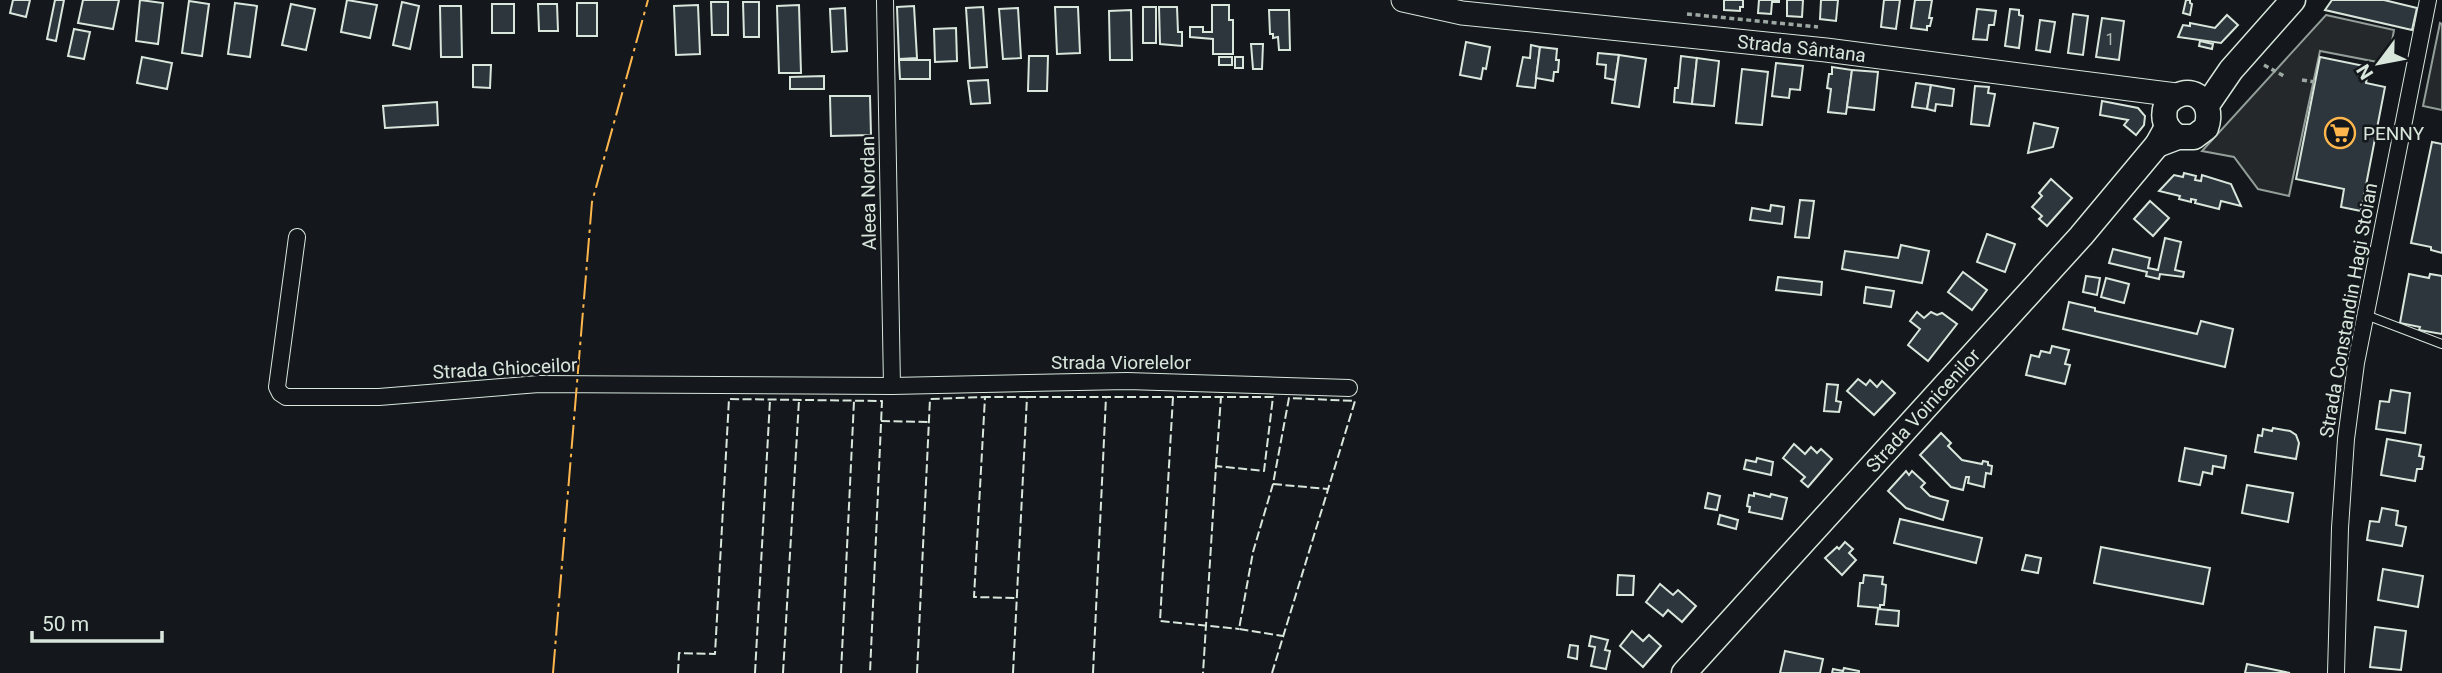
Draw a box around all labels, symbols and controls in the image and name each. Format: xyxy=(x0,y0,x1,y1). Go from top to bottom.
north arrow xyxy=(2344,28,2414,98)
street label: Strada Sântana xyxy=(1736,30,1867,67)
house number: 1 xyxy=(2106,30,2115,49)
text: N xyxy=(2352,60,2378,84)
supermarket icon: PENNY xyxy=(2323,116,2357,150)
place label: PENNY xyxy=(2363,122,2425,145)
street label: Aleea Nordan xyxy=(856,136,881,250)
street label: Strada Constandin Hagi Stoian xyxy=(2315,181,2382,439)
street label: Strada Voinicenilor xyxy=(1861,344,1985,477)
street label: Strada Viorelelor xyxy=(1051,351,1192,374)
street label: Strada Ghioceilor xyxy=(432,353,579,384)
scale bar xyxy=(32,600,161,644)
text: 50 m xyxy=(42,612,89,636)

